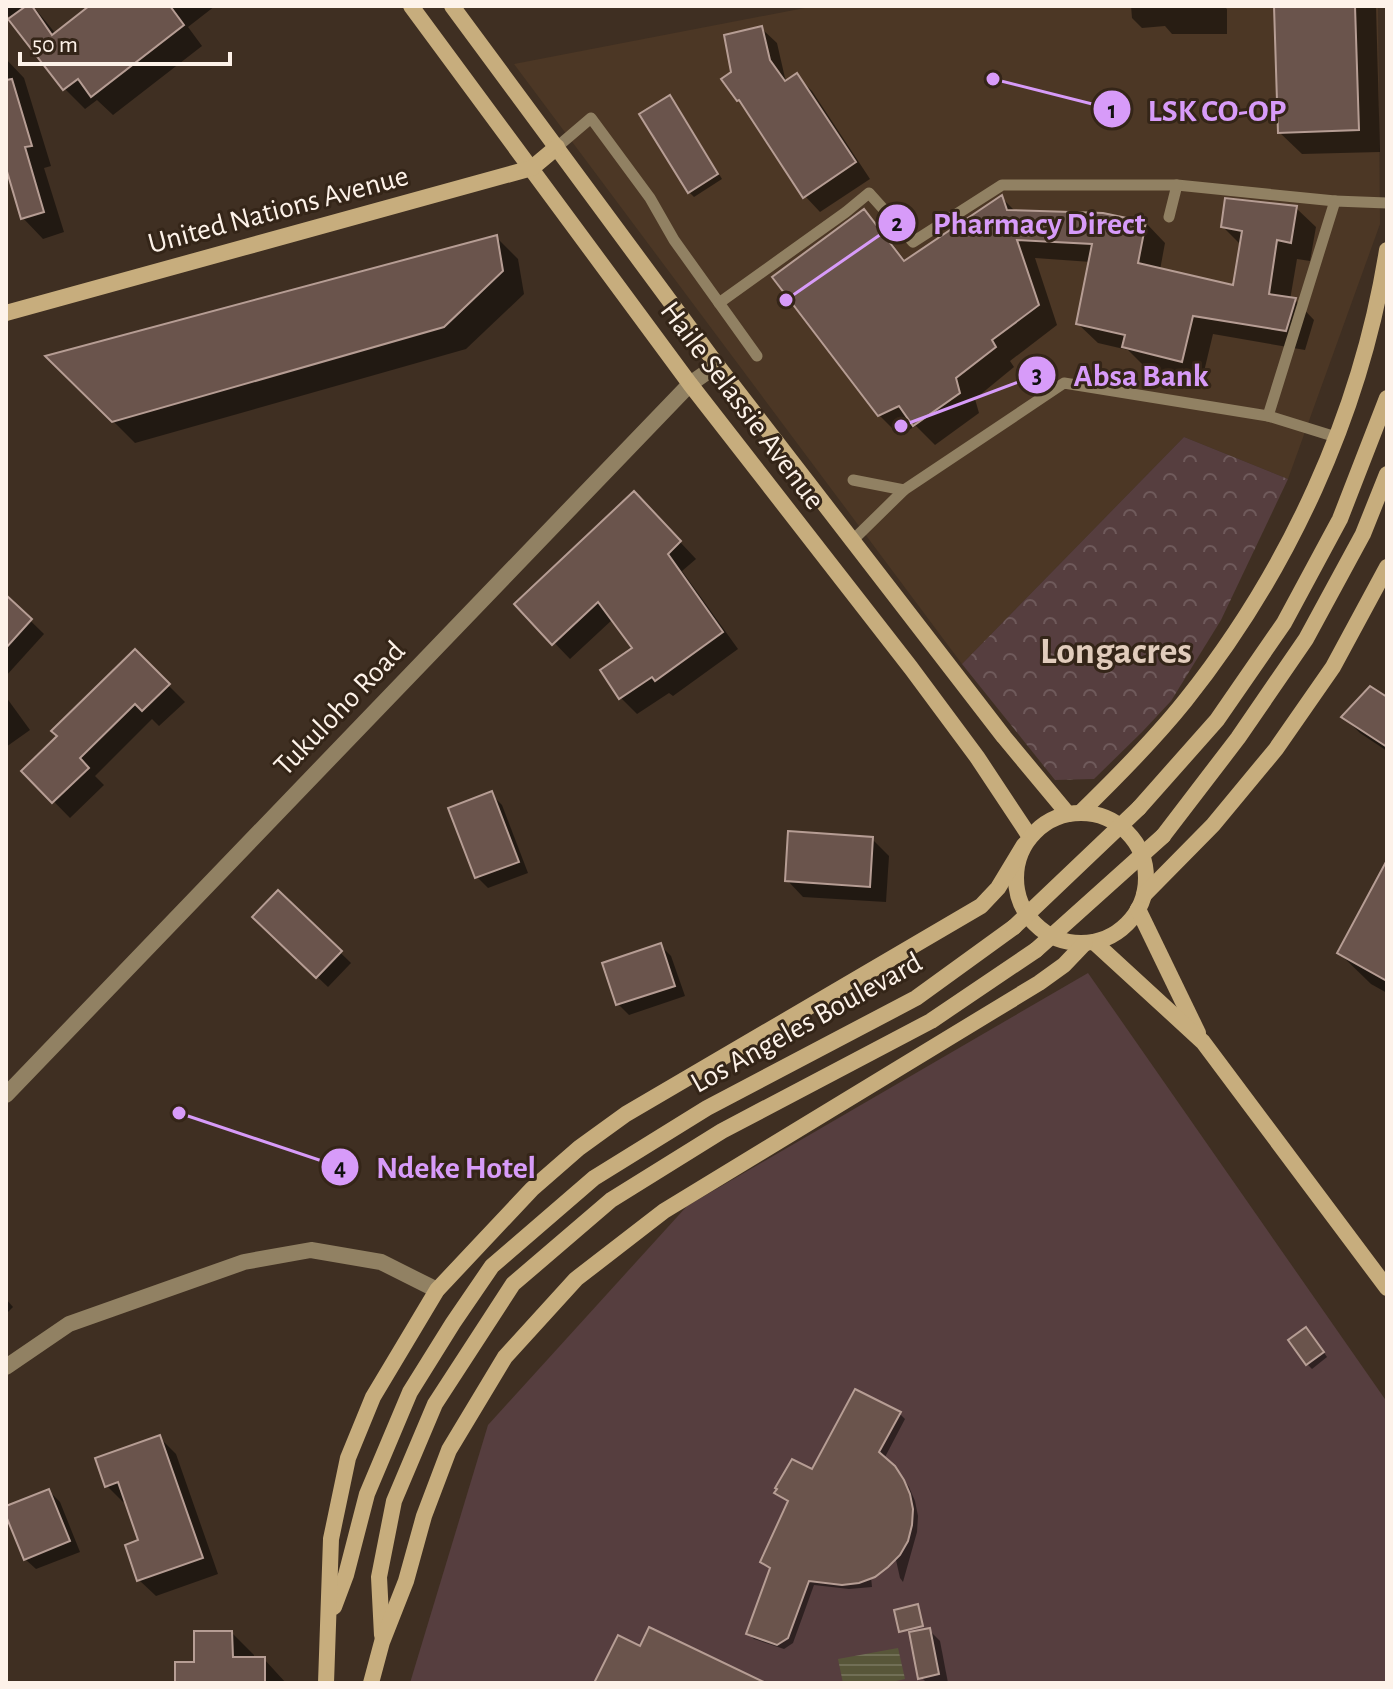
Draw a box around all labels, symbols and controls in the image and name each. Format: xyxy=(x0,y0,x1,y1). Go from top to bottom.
scale bar xyxy=(20,16,230,66)
text: 50 m xyxy=(32,33,78,57)
callout: LSK CO-OP xyxy=(1092,81,1302,137)
text: LSK CO-OP xyxy=(1148,95,1286,127)
text: 1 xyxy=(1108,99,1116,123)
street label: United Nations Avenue xyxy=(145,161,412,259)
callout: Pharmacy Direct xyxy=(877,195,1161,251)
text: Pharmacy Direct xyxy=(933,208,1145,240)
text: 2 xyxy=(891,212,903,236)
street label: Haile Selassie Avenue xyxy=(655,296,830,515)
callout: Absa Bank xyxy=(1017,347,1224,403)
text: Absa Bank xyxy=(1073,360,1209,392)
text: 3 xyxy=(1032,364,1042,388)
district label: Longacres xyxy=(1040,633,1192,671)
street label: Tukuloho Road xyxy=(269,636,411,782)
street label: Los Angeles Boulevard xyxy=(686,947,927,1099)
callout: Ndeke Hotel xyxy=(320,1139,552,1195)
text: Ndeke Hotel xyxy=(376,1152,536,1184)
text: 4 xyxy=(334,1156,346,1180)

